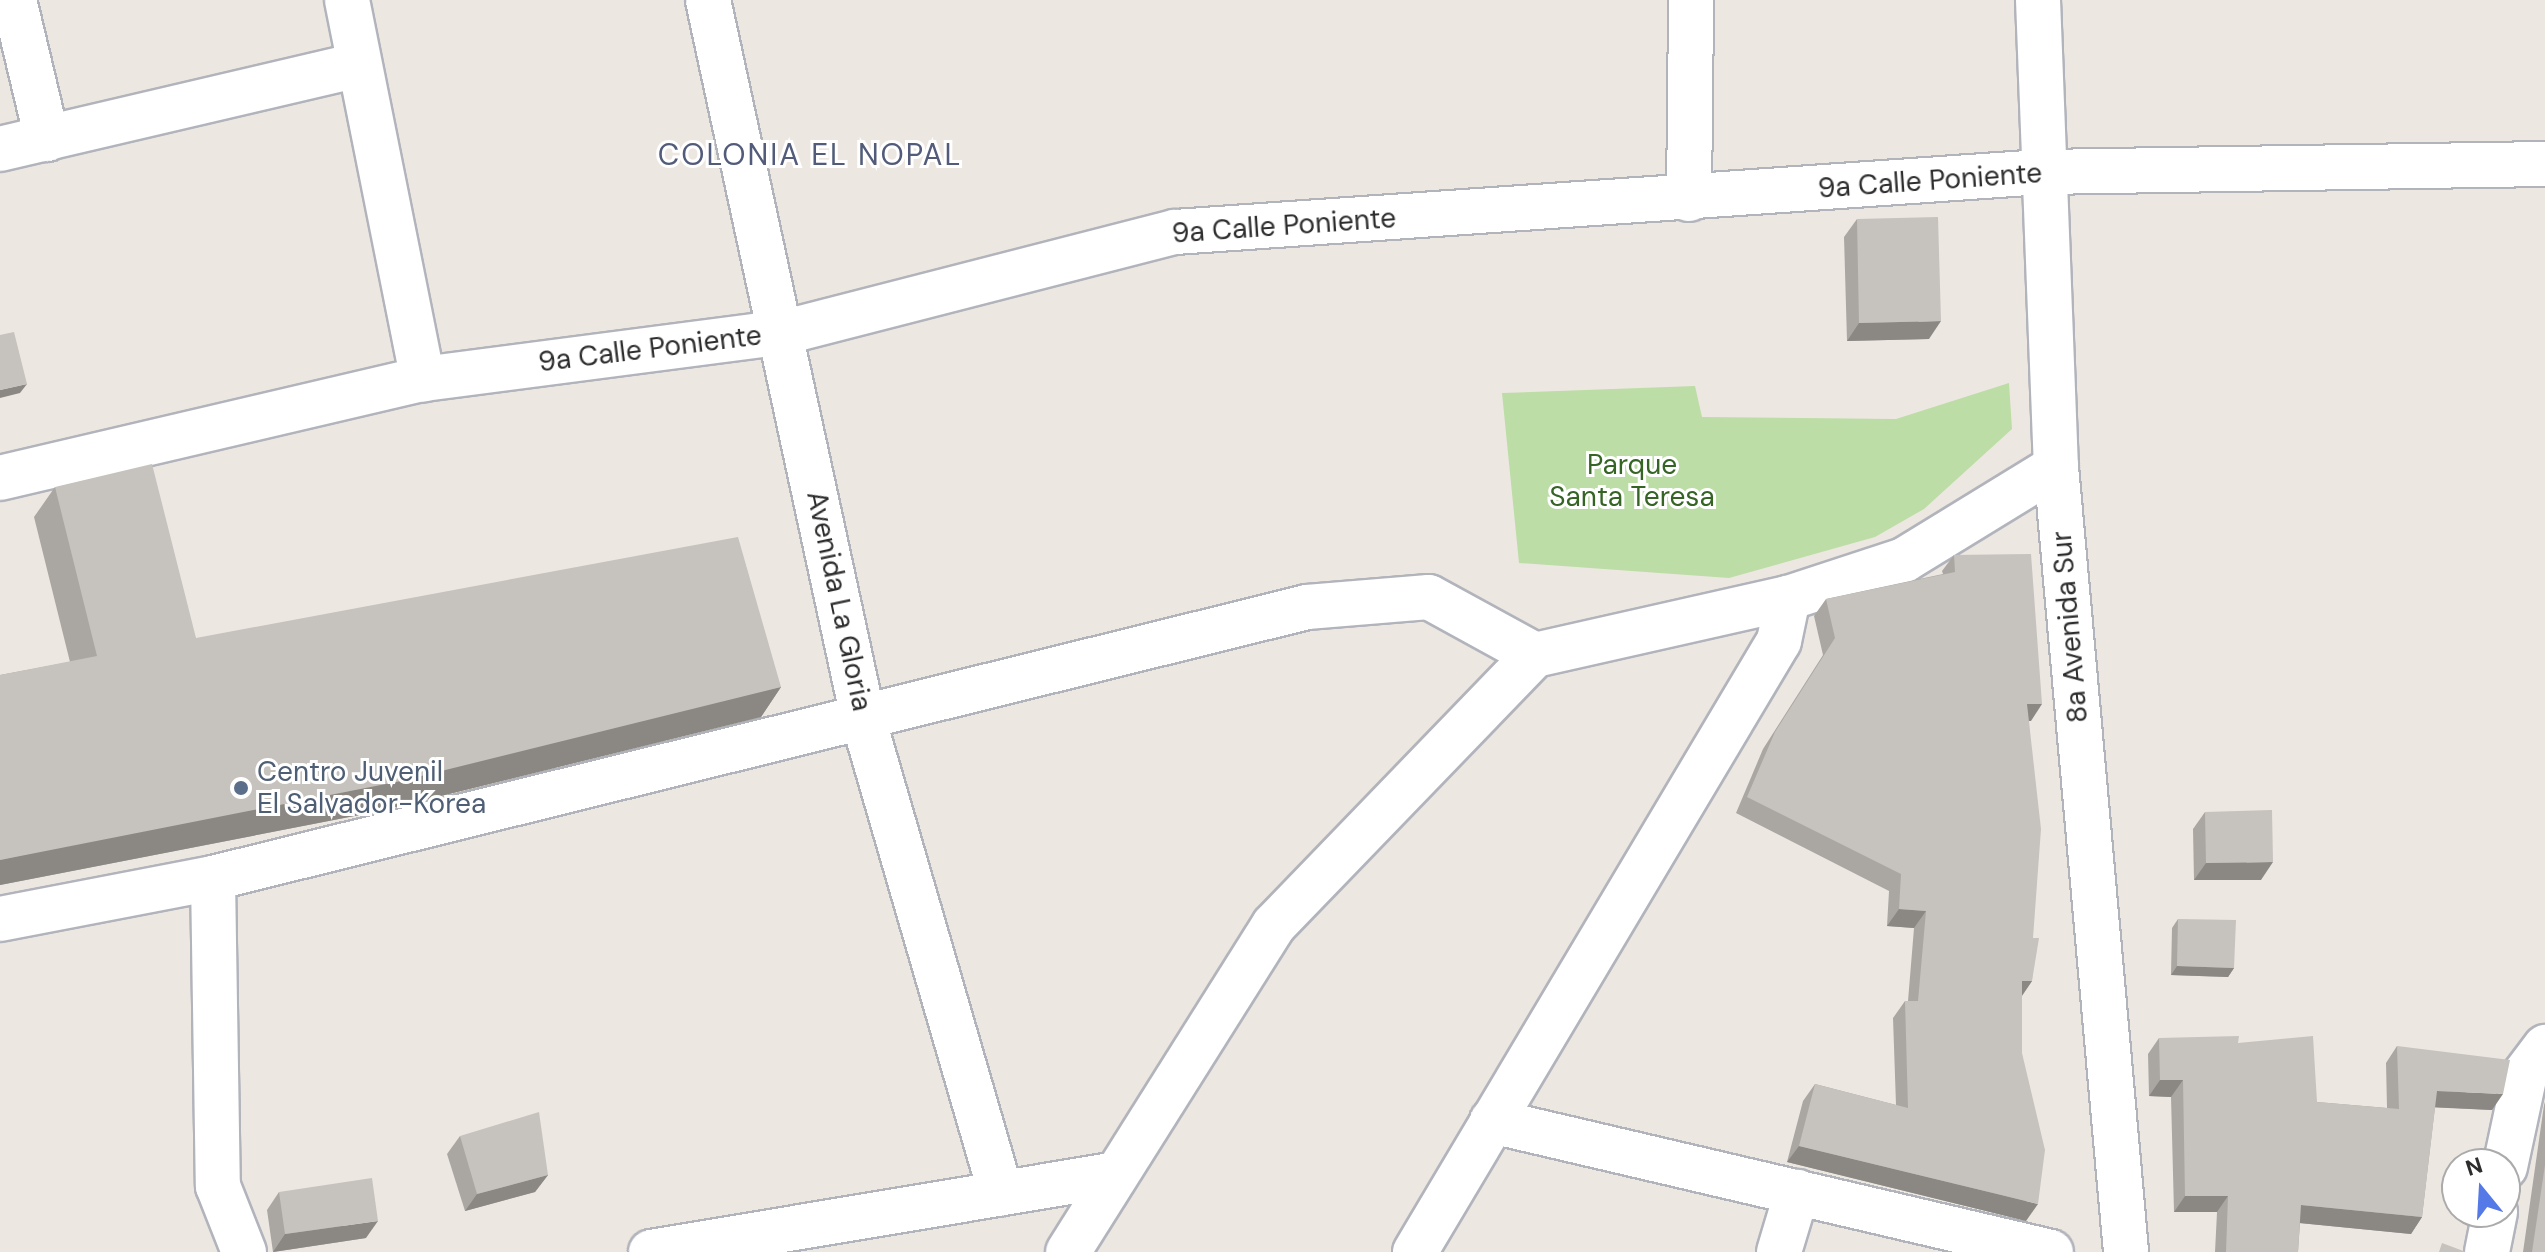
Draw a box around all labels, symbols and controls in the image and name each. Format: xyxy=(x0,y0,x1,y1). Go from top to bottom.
district label: COLONIA EL NOPAL xyxy=(658,137,962,173)
street label: 9a Calle Poniente xyxy=(1817,156,2043,206)
street label: 9a Calle Poniente xyxy=(1171,201,1397,251)
street label: 9a Calle Poniente xyxy=(536,319,764,379)
park label: Parque Santa Teresa xyxy=(1549,448,1715,514)
street label: Avenida La Gloria xyxy=(799,488,879,714)
street label: 8a Avenida Sur xyxy=(2045,530,2095,724)
place label: Centro Juvenil El Salvador-Korea xyxy=(257,755,486,821)
marker: Centro Juvenil El Salvador-Korea xyxy=(232,779,250,797)
north arrow xyxy=(2441,1148,2521,1228)
text: N xyxy=(2462,1150,2486,1183)

